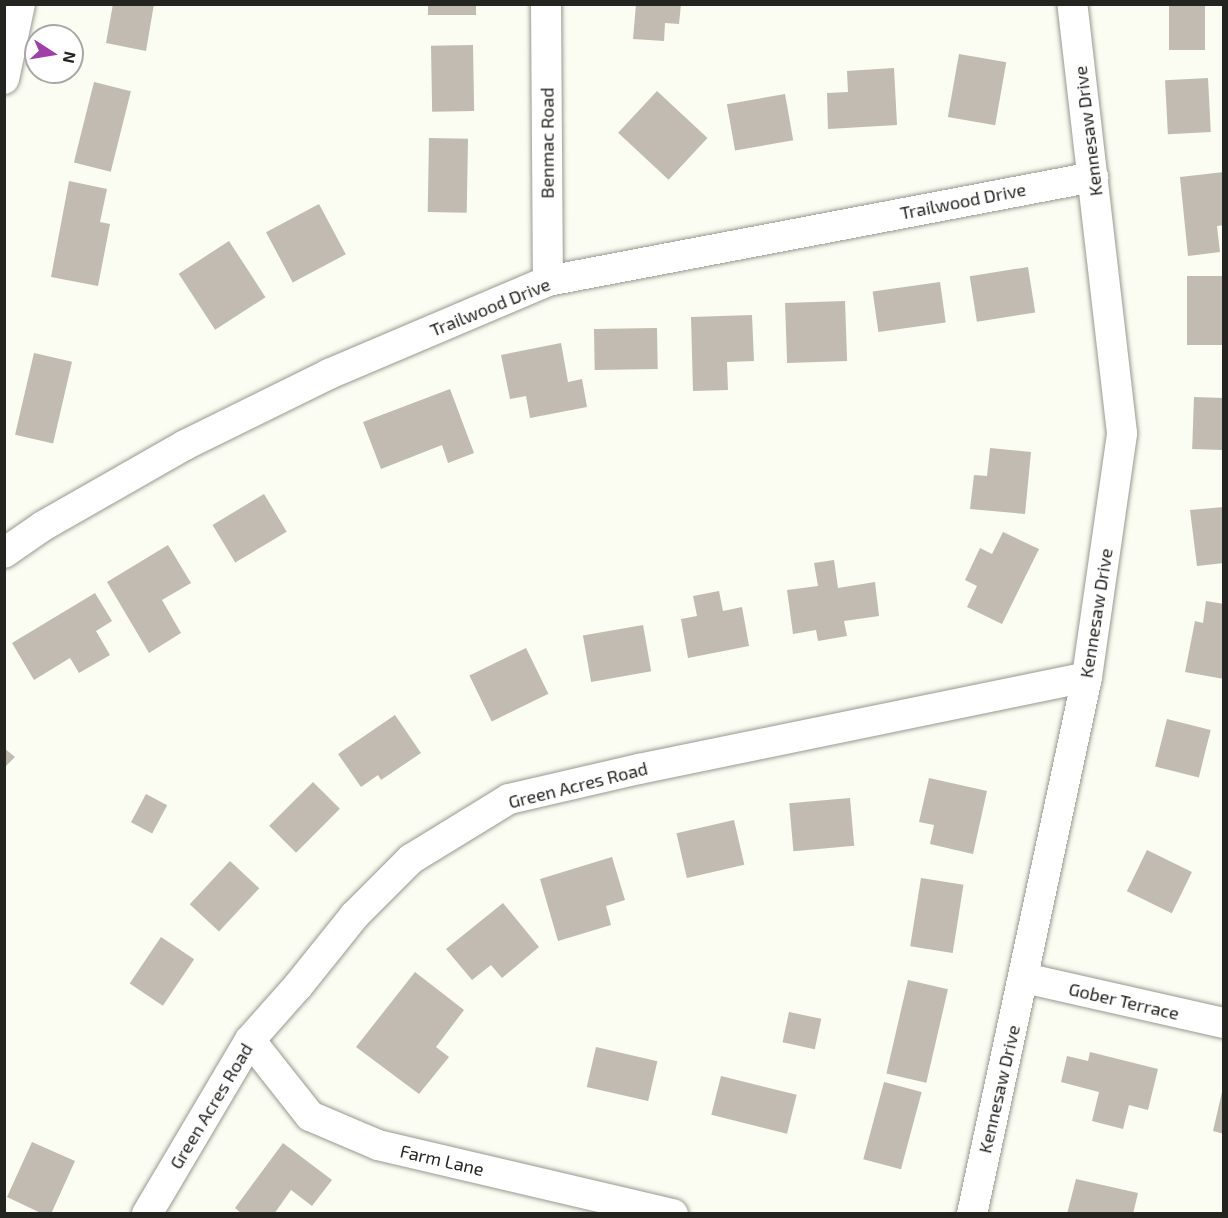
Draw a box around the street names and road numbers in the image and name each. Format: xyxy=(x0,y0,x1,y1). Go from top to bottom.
street label: Kennesaw Drive xyxy=(1069,65,1107,197)
street label: Benmac Road xyxy=(536,87,558,199)
street label: Trailwood Drive xyxy=(898,178,1028,224)
street label: Trailwood Drive xyxy=(427,273,553,341)
street label: Kennesaw Drive xyxy=(1075,546,1117,680)
street label: Green Acres Road xyxy=(506,757,650,813)
street label: Gober Terrace xyxy=(1066,978,1182,1024)
street label: Kennesaw Drive xyxy=(974,1023,1024,1155)
street label: Green Acres Road xyxy=(165,1039,257,1173)
street label: Farm Lane xyxy=(398,1140,486,1180)

